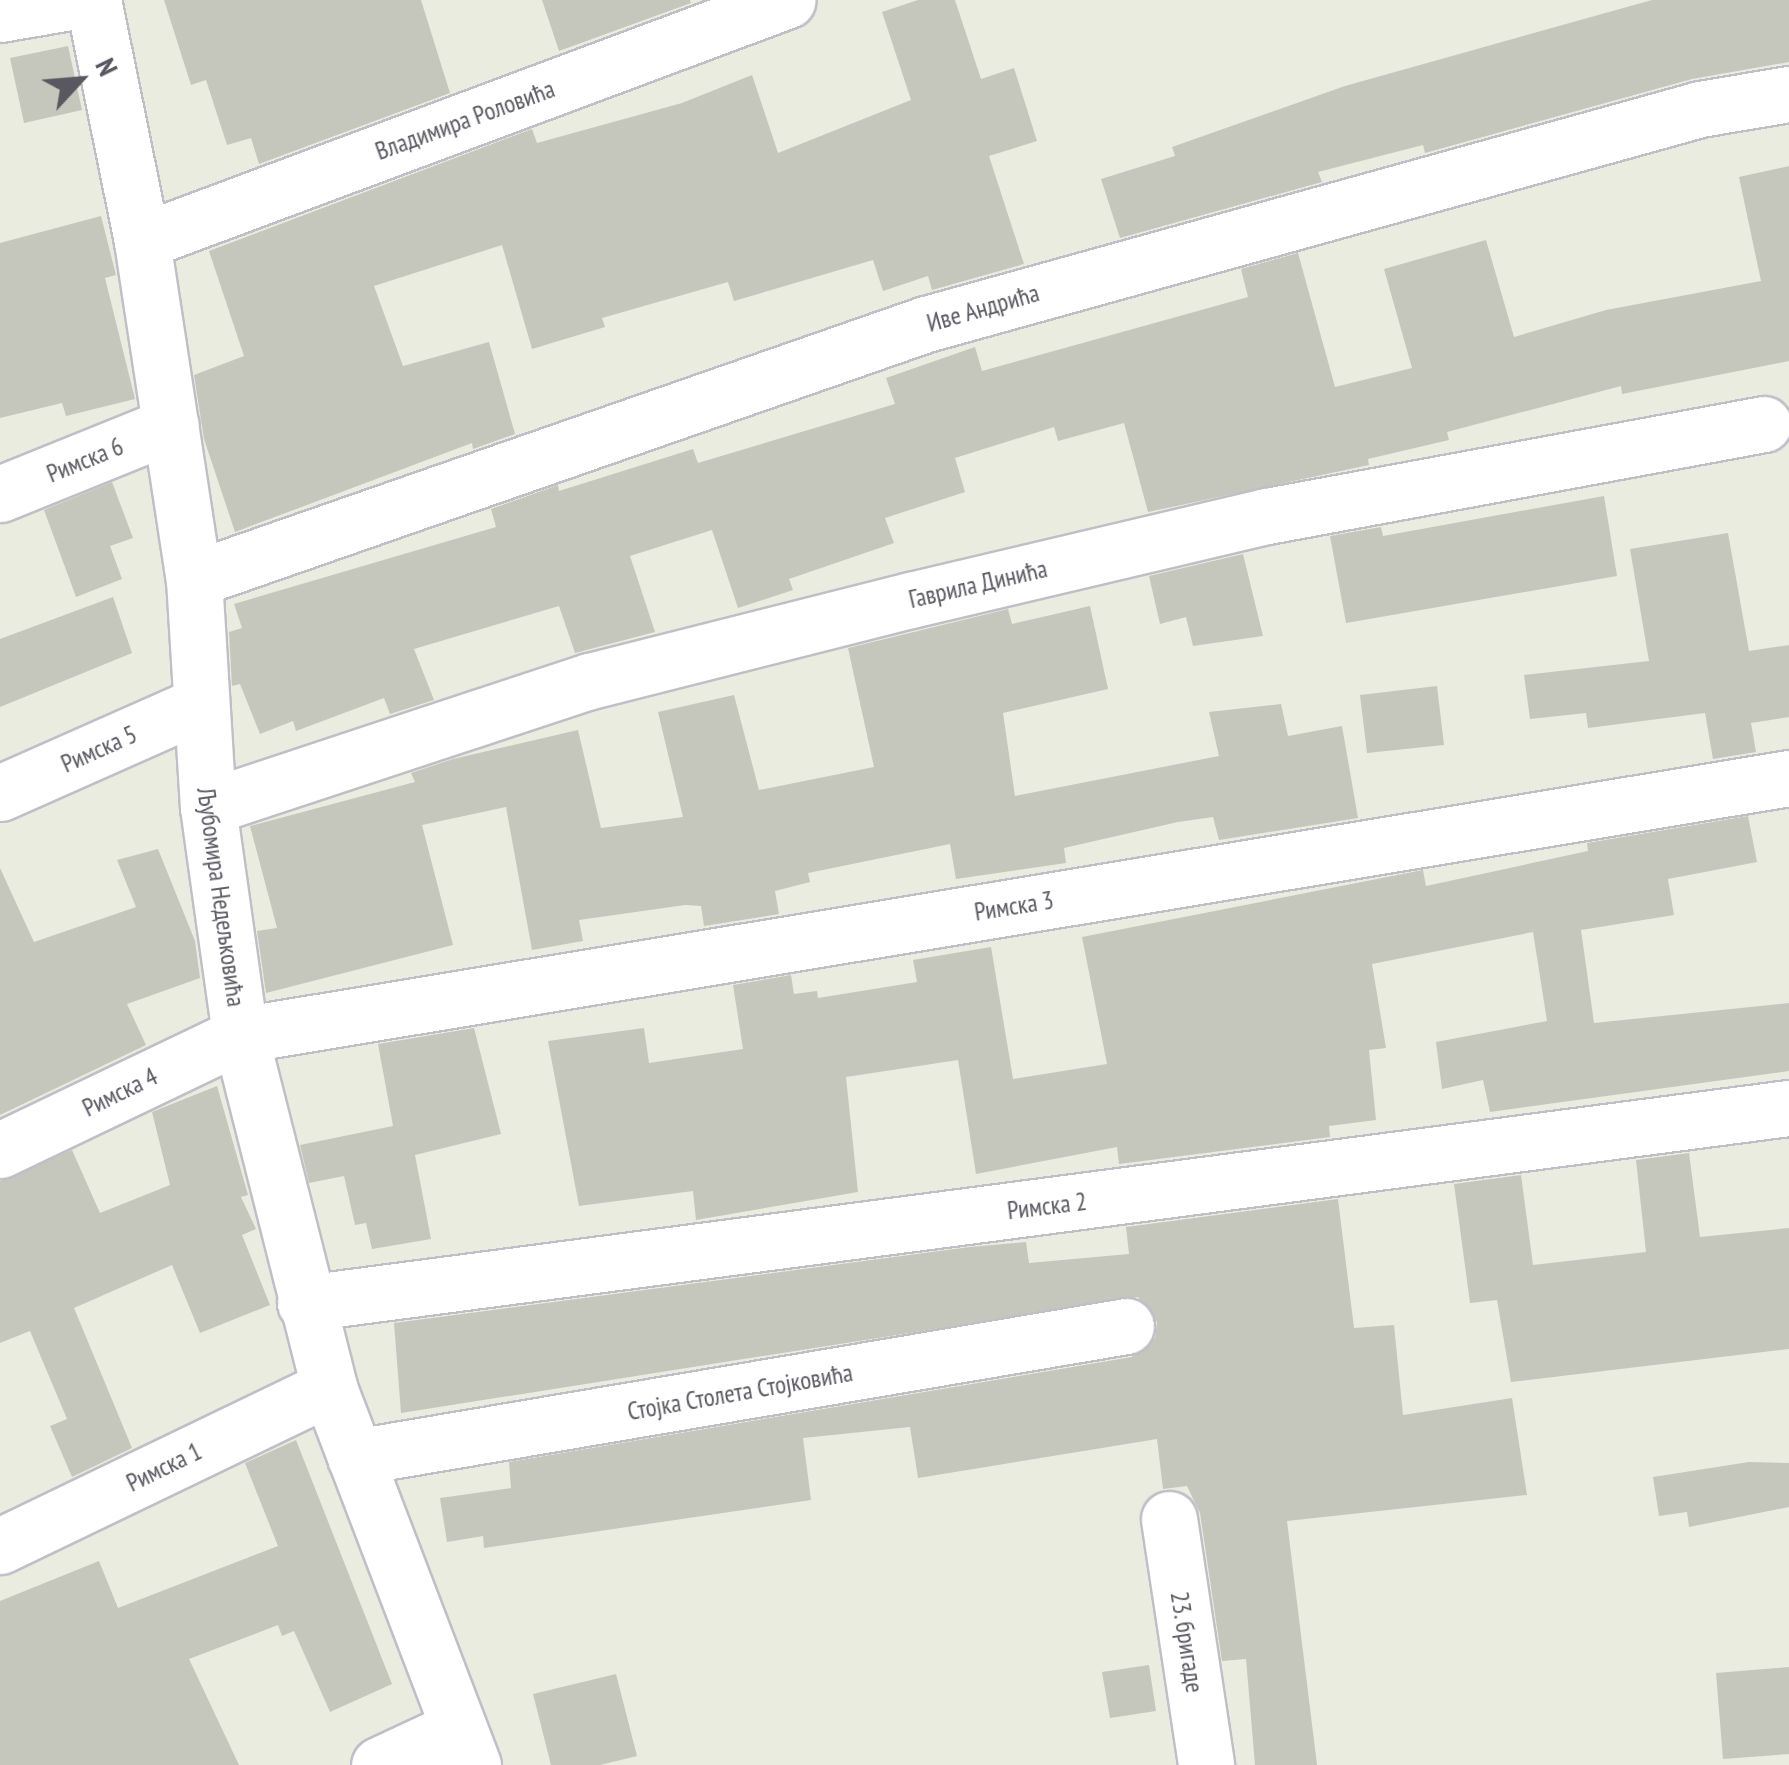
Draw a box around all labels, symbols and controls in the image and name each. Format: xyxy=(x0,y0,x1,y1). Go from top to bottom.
north arrow xyxy=(30,30,130,130)
text: N xyxy=(87,52,127,82)
street label: Владимира Роловића xyxy=(371,74,559,166)
street label: Иве Андрића xyxy=(923,278,1043,338)
street label: Римска 6 xyxy=(42,431,128,489)
street label: Гаврила Динића xyxy=(906,553,1050,615)
street label: Римска 5 xyxy=(56,719,142,779)
street label: Љубомира Недељковића xyxy=(191,786,251,1008)
street label: Римска 3 xyxy=(972,885,1056,927)
street label: Римска 4 xyxy=(78,1061,162,1123)
street label: Римска 2 xyxy=(1006,1186,1088,1226)
street label: Стојка Столета Стојковића xyxy=(625,1357,855,1427)
street label: Римска 1 xyxy=(122,1436,206,1498)
street label: 23. бригаде xyxy=(1164,1588,1210,1696)

